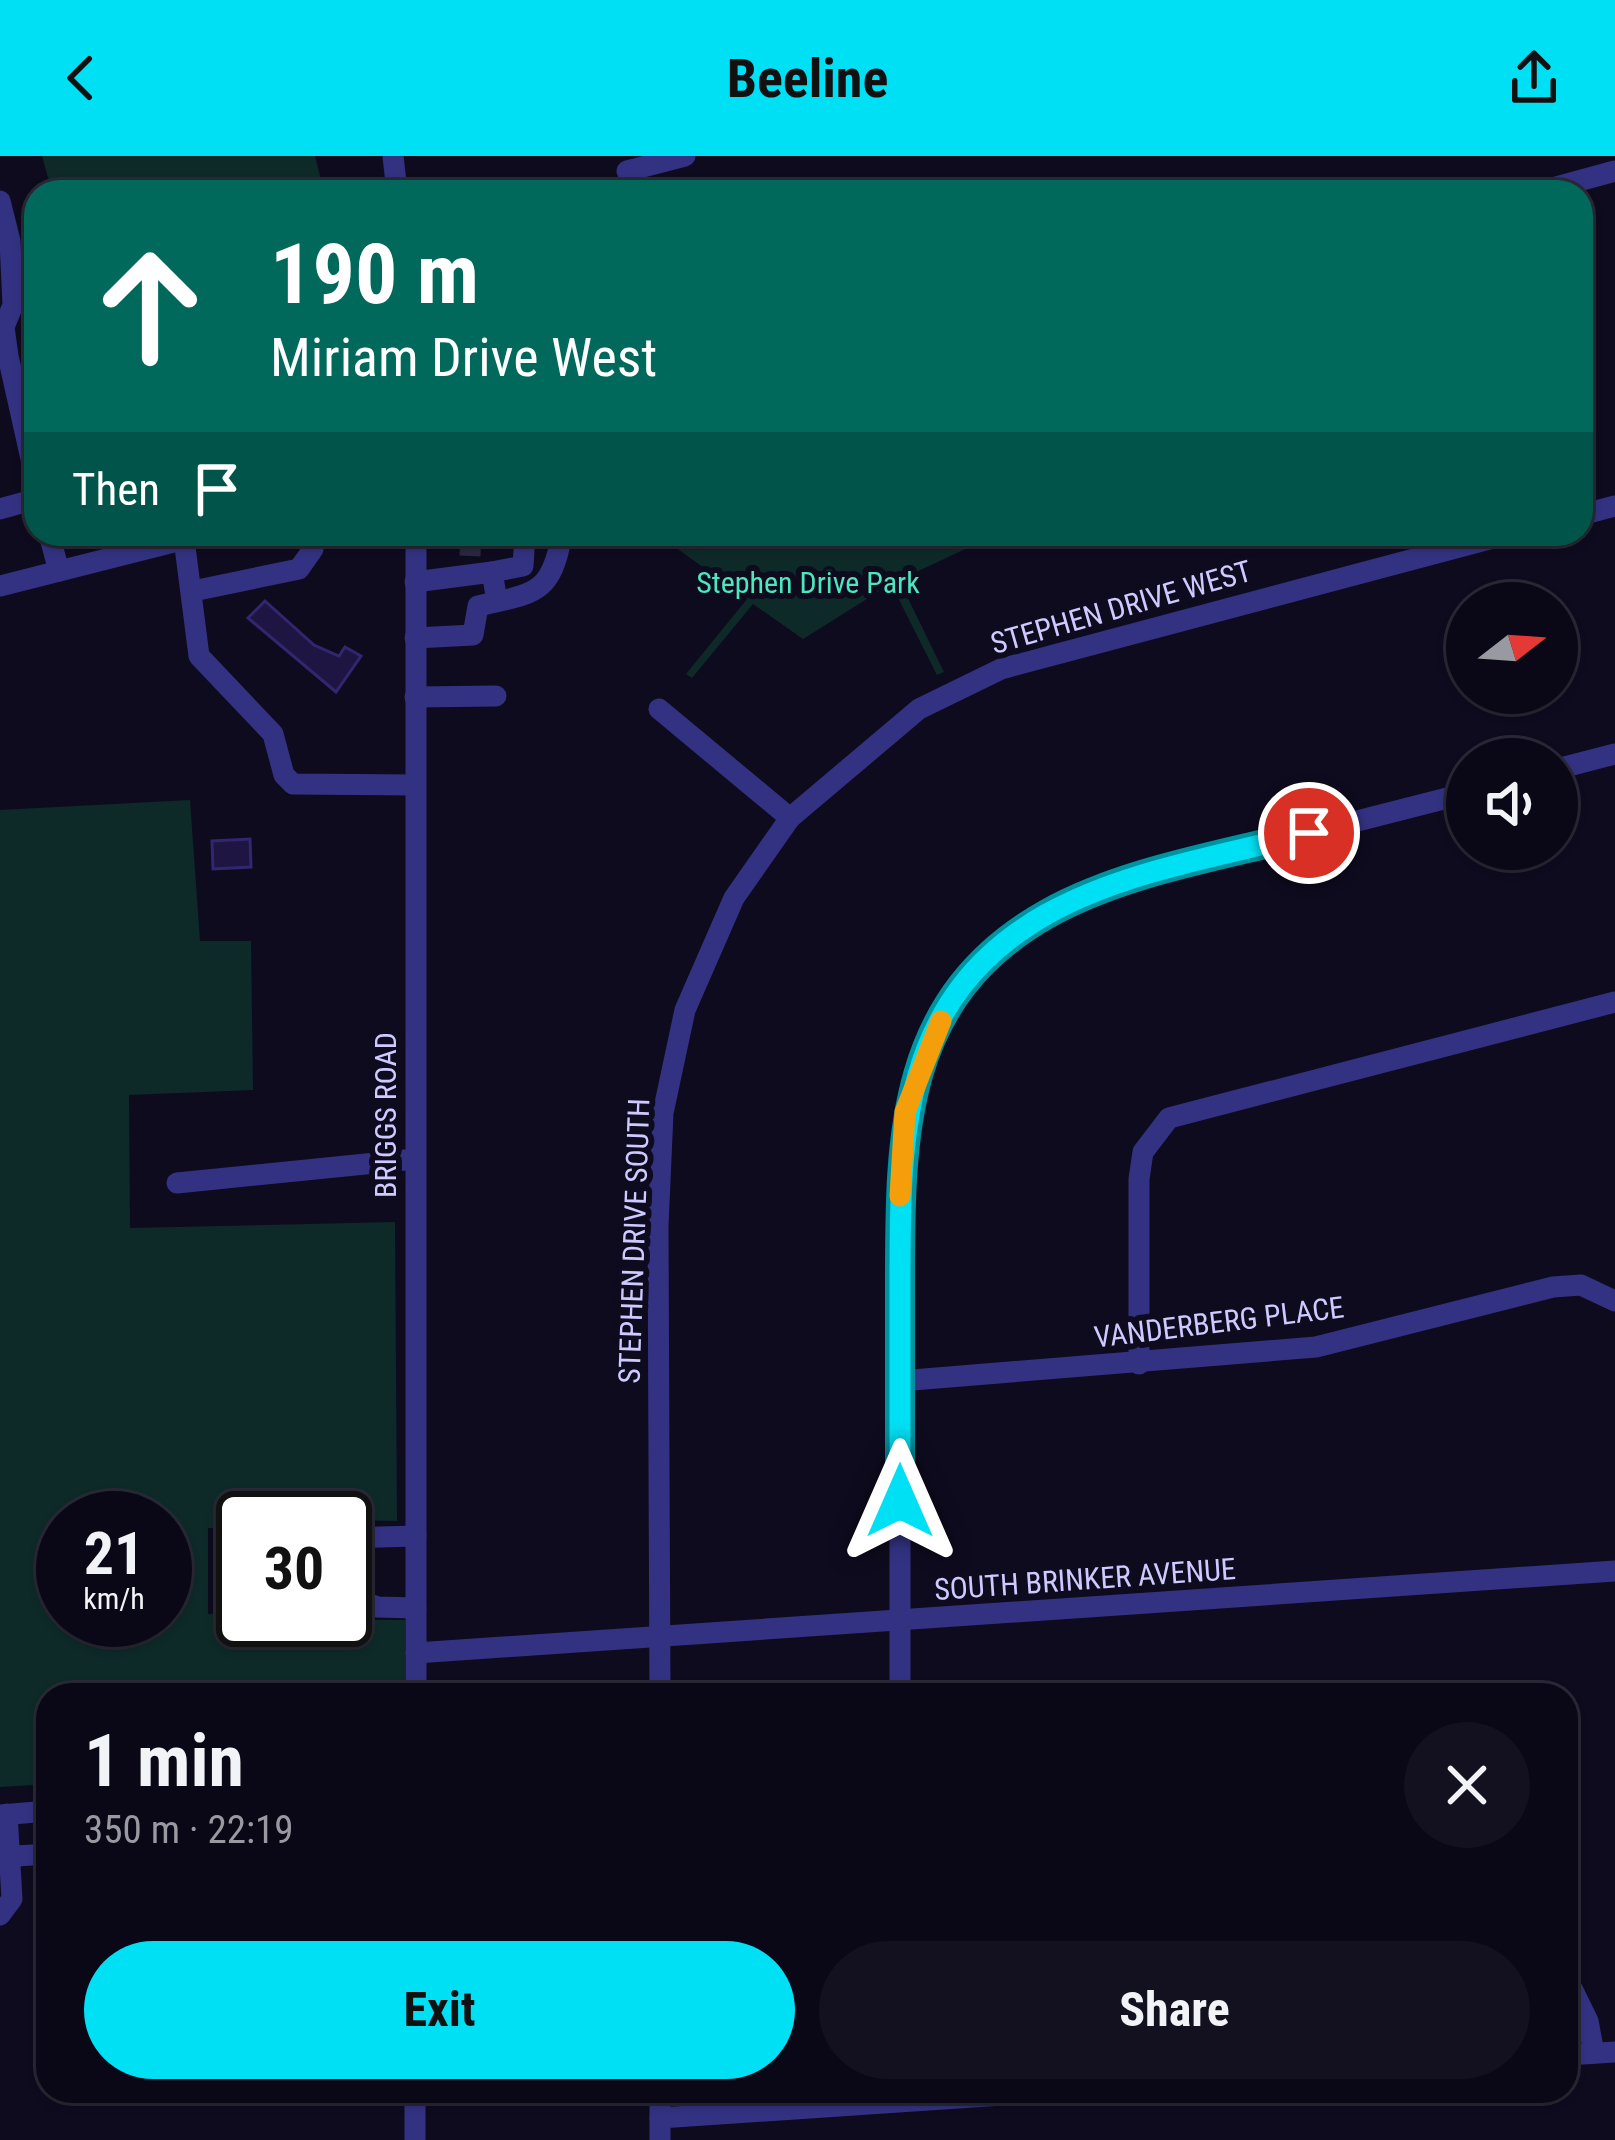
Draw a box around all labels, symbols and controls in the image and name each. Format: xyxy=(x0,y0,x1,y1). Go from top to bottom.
icon: back xyxy=(48,45,114,111)
icon: share xyxy=(1501,45,1567,111)
text: Beeline xyxy=(727,47,888,110)
text: 190 m xyxy=(270,225,479,324)
icon: ahead xyxy=(72,228,228,384)
text: Miriam Drive West xyxy=(270,326,657,389)
icon: arrive xyxy=(184,456,250,522)
text: Then xyxy=(72,463,160,516)
street label: STEPHEN DRIVE WEST xyxy=(987,553,1255,661)
park label: Stephen Drive Park xyxy=(696,565,920,600)
north arrow xyxy=(1446,582,1578,714)
map controls xyxy=(1446,582,1578,870)
button: sound xyxy=(1446,738,1578,870)
pin xyxy=(1258,782,1360,884)
icon: arrive xyxy=(1276,800,1342,866)
street label: BRIGGS ROAD xyxy=(368,1032,403,1198)
street label: STEPHEN DRIVE SOUTH xyxy=(612,1098,656,1384)
street label: VANDERBERG PLACE xyxy=(1092,1289,1346,1355)
position arrow xyxy=(837,1438,963,1564)
speed limit sign: 30 xyxy=(216,1491,372,1647)
text: 21 xyxy=(84,1518,144,1589)
street label: SOUTH BRINKER AVENUE xyxy=(933,1551,1237,1607)
text: km/h xyxy=(83,1581,145,1616)
text: 1 min xyxy=(84,1719,244,1804)
button: close xyxy=(1404,1722,1530,1848)
text: 350 m · 22:19 xyxy=(84,1807,294,1853)
button: Exit xyxy=(84,1941,795,2079)
button: Share xyxy=(819,1941,1530,2079)

